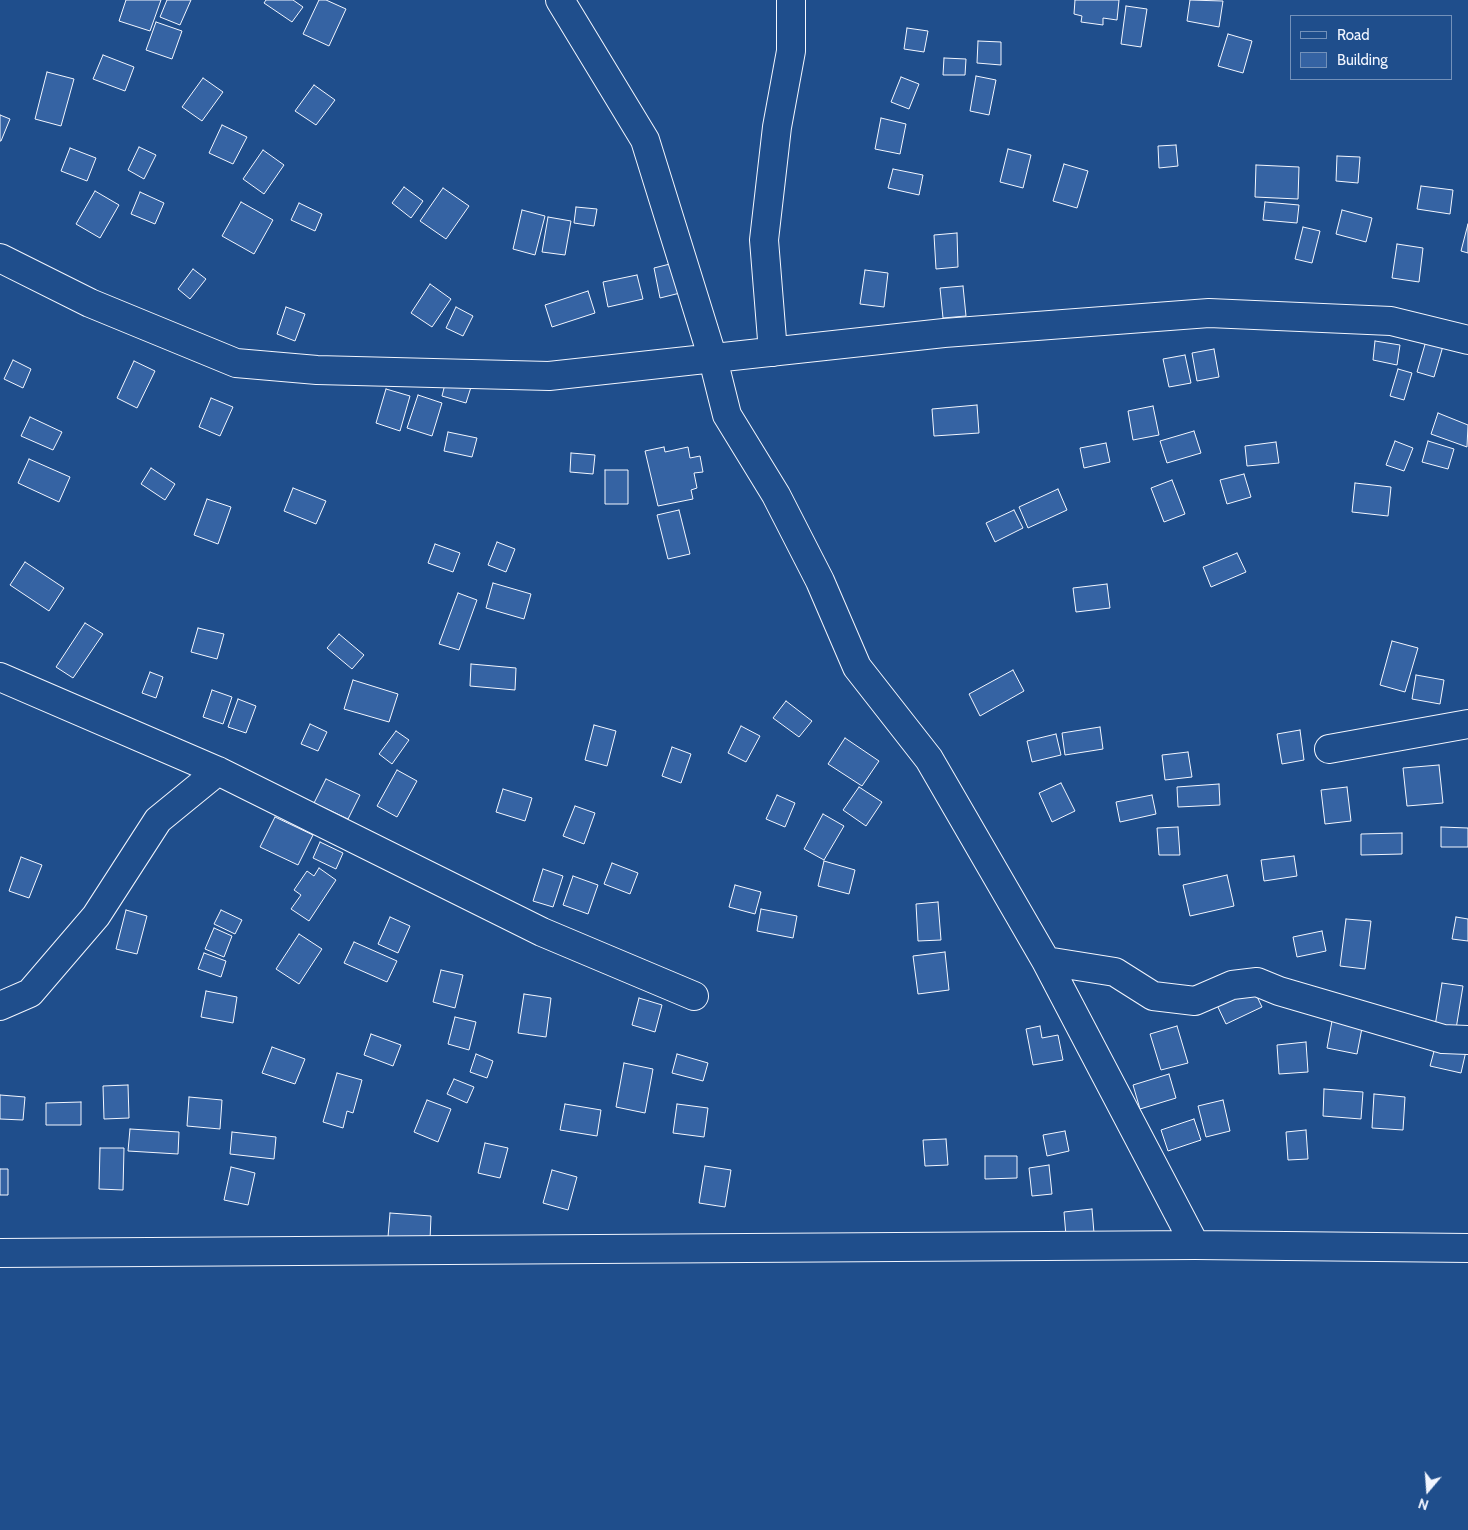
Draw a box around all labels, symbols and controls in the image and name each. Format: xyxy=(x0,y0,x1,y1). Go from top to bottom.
legend xyxy=(1290,15,1453,80)
text: Road xyxy=(1337,26,1370,44)
text: Building xyxy=(1337,51,1388,69)
north arrow xyxy=(1403,1465,1453,1515)
text: N xyxy=(1416,1494,1431,1514)

